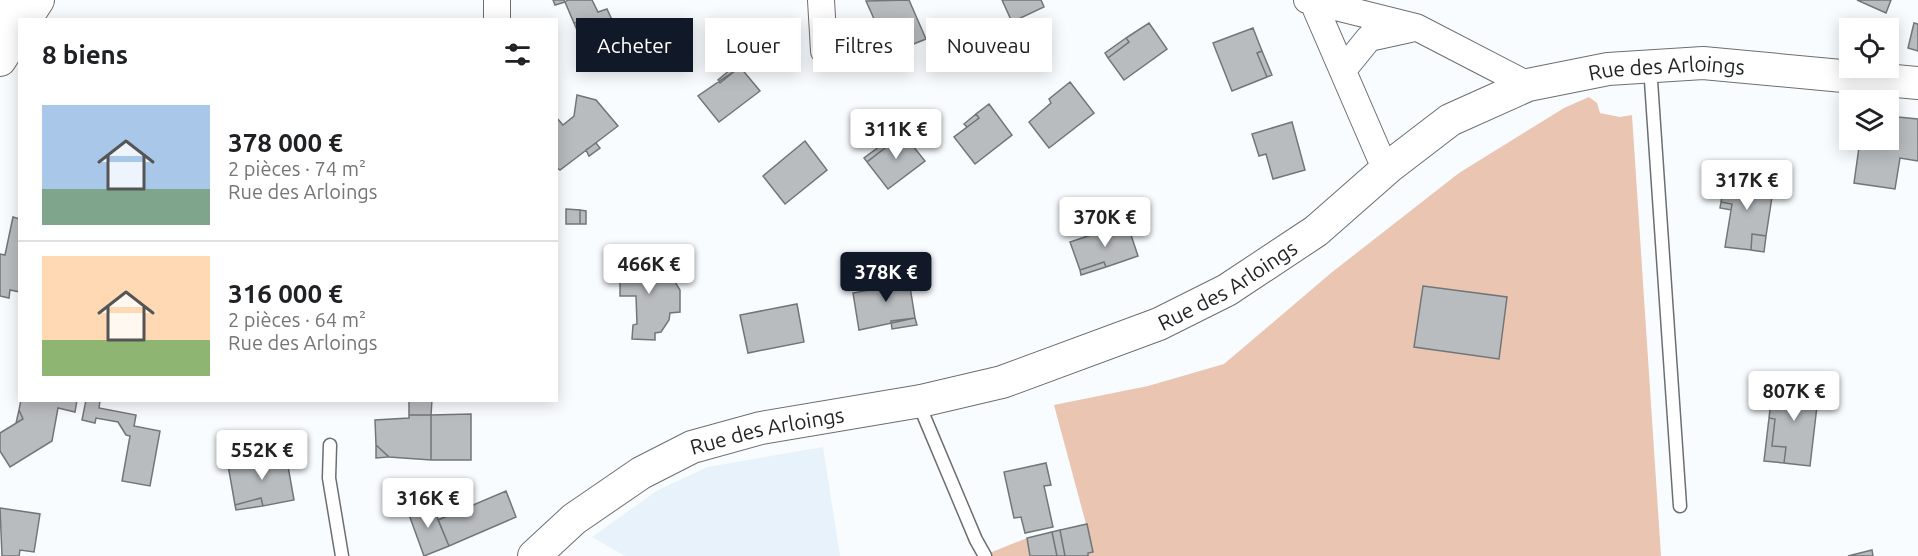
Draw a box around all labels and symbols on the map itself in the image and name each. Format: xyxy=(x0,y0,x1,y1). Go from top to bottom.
street label: Rue des Arloings xyxy=(1586,51,1746,85)
pin: 311K € xyxy=(847,109,945,160)
pin: 317K € xyxy=(1698,160,1796,211)
pin: 370K € xyxy=(1056,197,1154,248)
street label: Rue des Arloings xyxy=(1154,235,1301,335)
pin: 466K € xyxy=(600,244,698,295)
pin: 378K € xyxy=(837,252,935,303)
pin: 807K € xyxy=(1745,371,1843,422)
street label: Rue des Arloings xyxy=(687,402,846,459)
pin: 552K € xyxy=(213,430,311,481)
pin: 316K € xyxy=(379,478,477,529)

